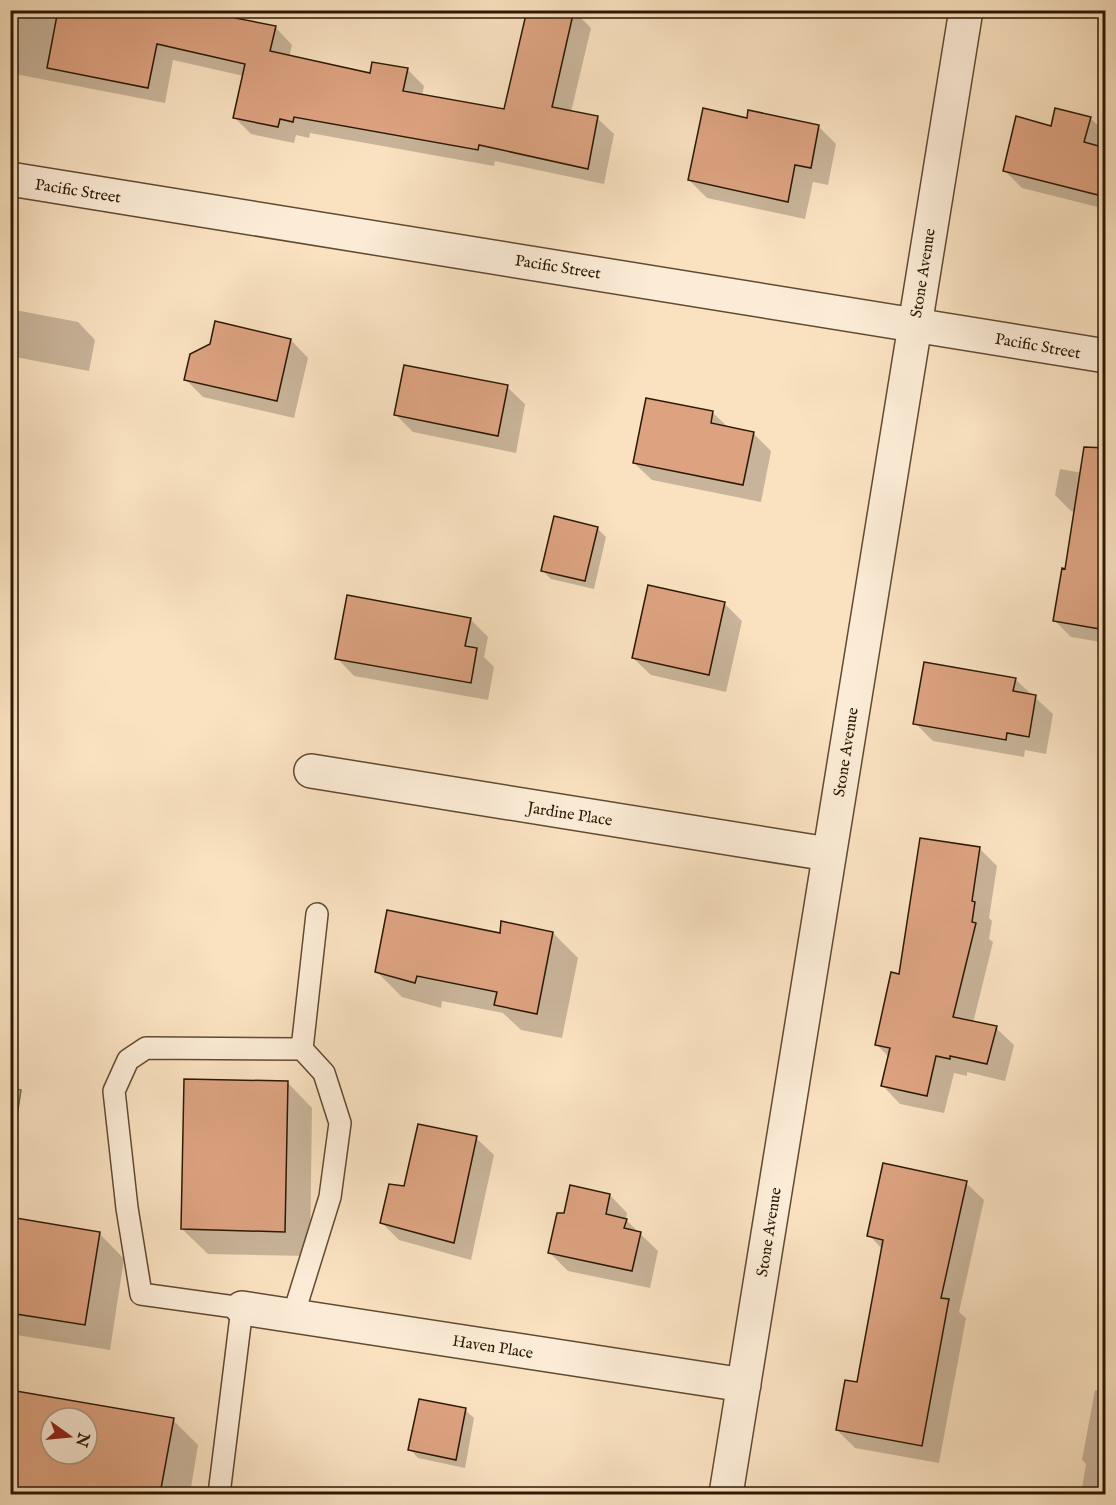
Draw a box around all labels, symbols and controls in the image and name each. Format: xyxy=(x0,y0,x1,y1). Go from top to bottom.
street label: Pacific Street xyxy=(33,175,123,209)
street label: Stone Avenue xyxy=(907,227,941,320)
street label: Pacific Street xyxy=(513,251,603,285)
street label: Pacific Street xyxy=(993,330,1083,364)
street label: Stone Avenue xyxy=(830,706,864,799)
street label: Jardine Place xyxy=(524,798,614,832)
street label: Stone Avenue xyxy=(753,1186,787,1279)
street label: Haven Place xyxy=(451,1332,535,1364)
north arrow xyxy=(39,1406,99,1466)
text: N xyxy=(70,1429,93,1449)

